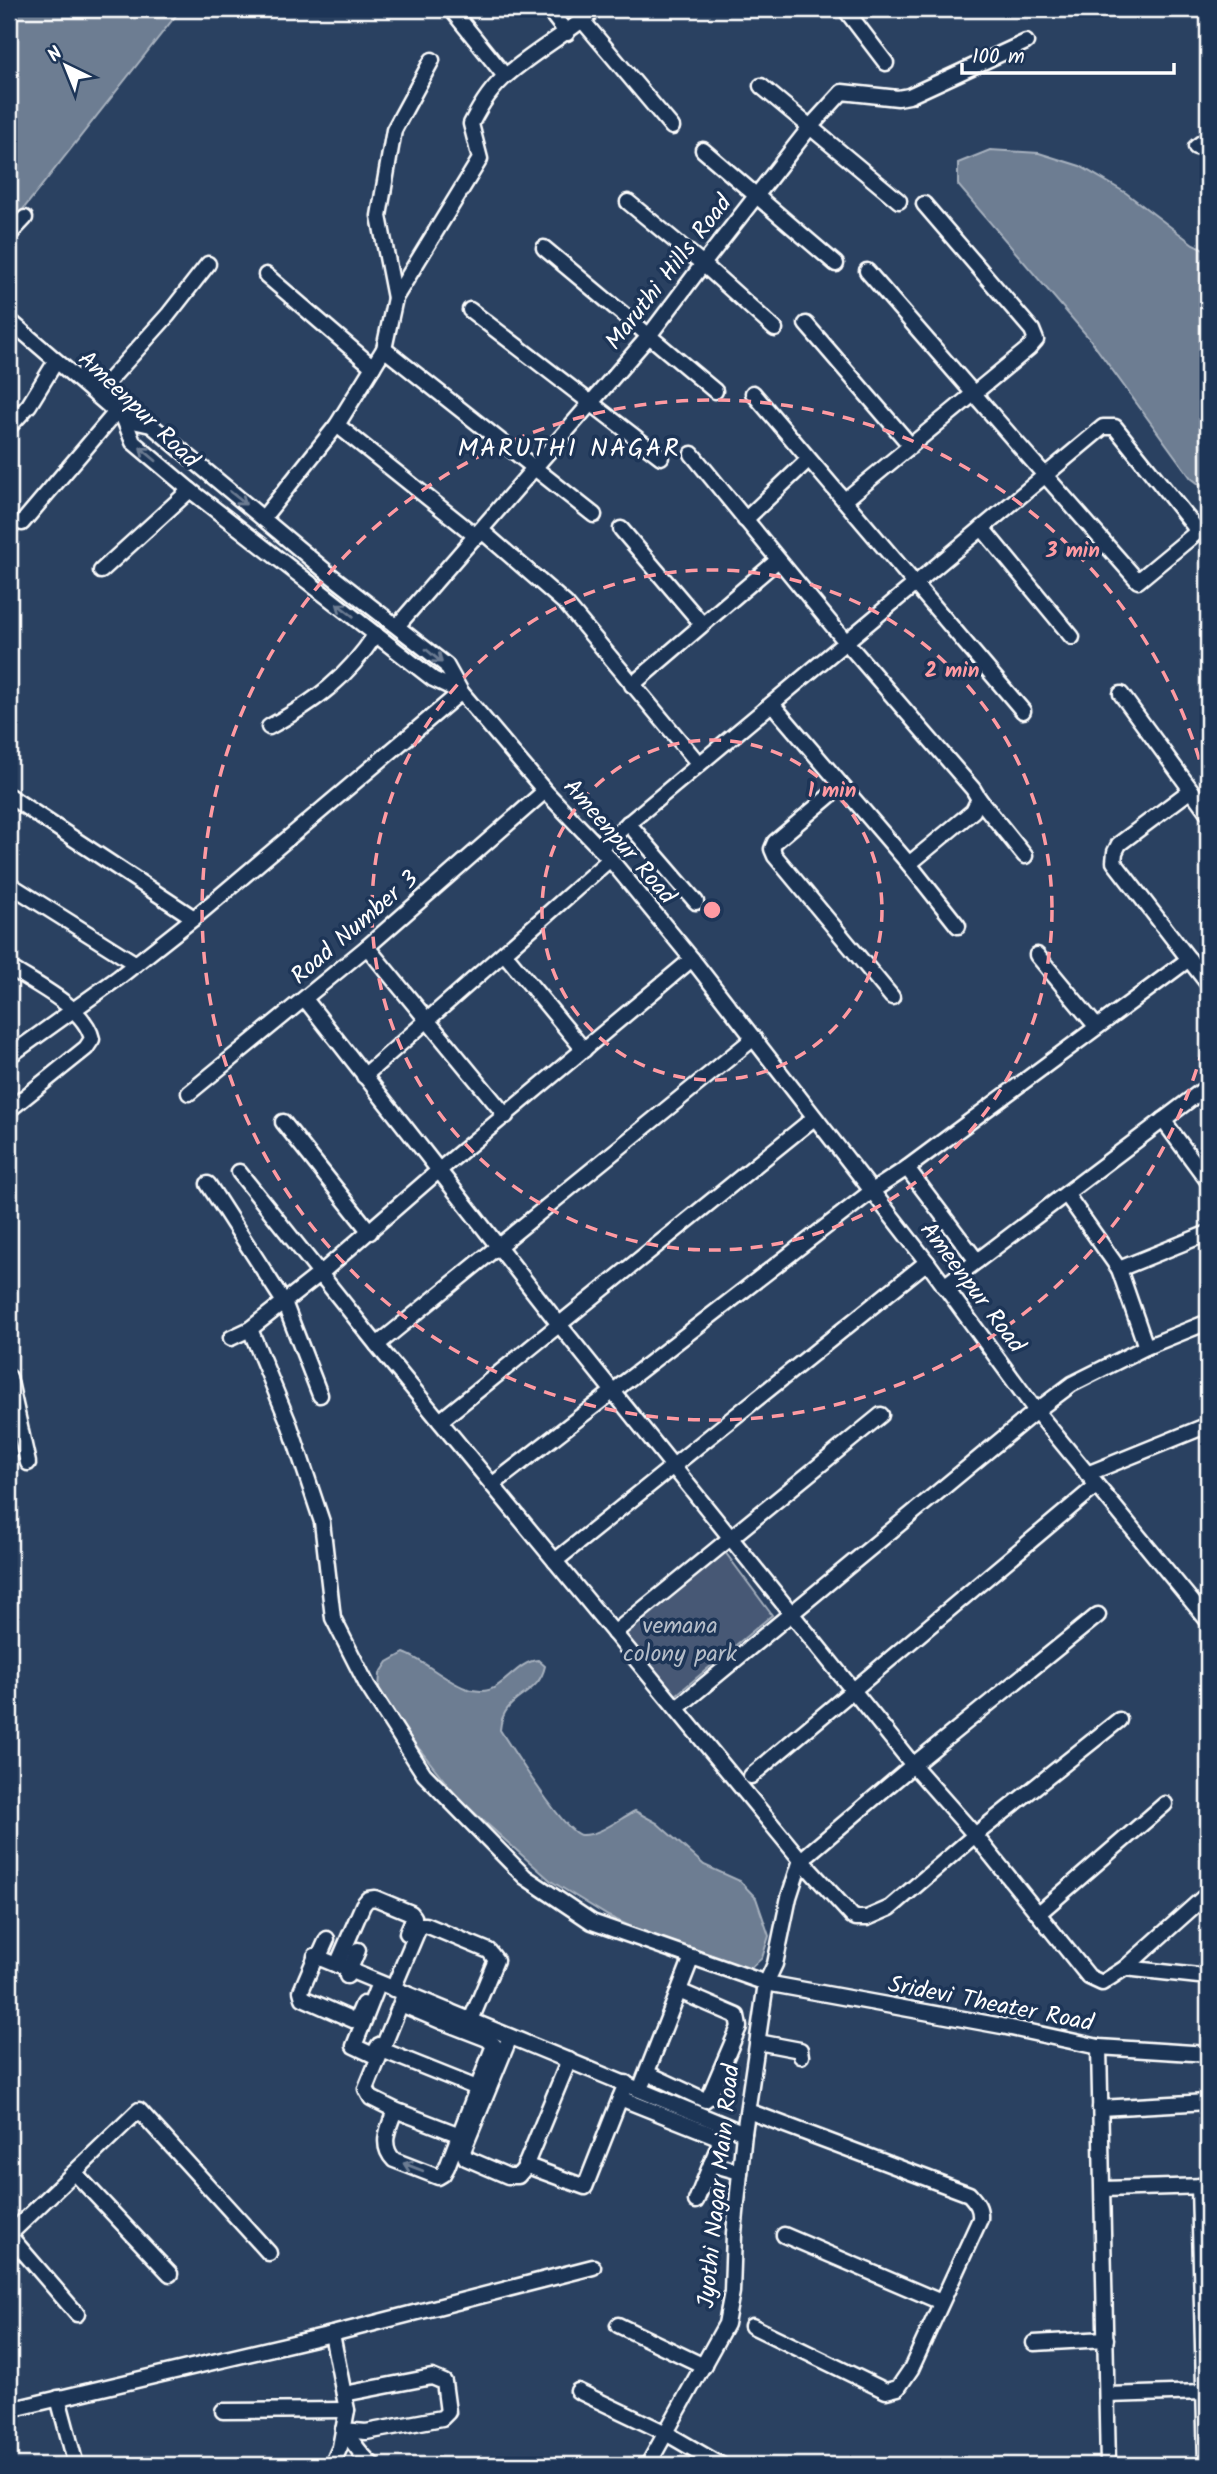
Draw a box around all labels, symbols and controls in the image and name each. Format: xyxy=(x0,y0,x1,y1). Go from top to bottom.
north arrow xyxy=(32,32,102,102)
scale bar xyxy=(962,32,1173,76)
text: N xyxy=(41,40,70,70)
text: 100 m xyxy=(972,41,1025,74)
street label: Maruthi Hills Road xyxy=(596,186,743,359)
street label: Ameenpur Road xyxy=(68,342,209,479)
district label: MARUTHI NAGAR xyxy=(457,428,681,470)
one-way arrow xyxy=(139,446,157,462)
one-way arrow xyxy=(228,491,246,506)
text: 3 min xyxy=(1045,535,1100,568)
one-way arrow xyxy=(337,603,355,618)
one-way arrow xyxy=(425,648,443,664)
text: 2 min xyxy=(925,655,979,688)
street label: Ameenpur Road xyxy=(553,770,686,915)
text: 1 min xyxy=(808,775,856,808)
street label: Road Number 3 xyxy=(282,861,428,995)
centre of rings xyxy=(700,898,724,922)
street label: Ameenpur Road xyxy=(909,1214,1035,1363)
park label: vemana colony park xyxy=(623,1607,738,1674)
street label: Sridevi Theater Road xyxy=(885,1965,1098,2044)
street label: Jyothi Nagar Main Road xyxy=(687,2061,752,2310)
one-way arrow xyxy=(403,2160,425,2172)

